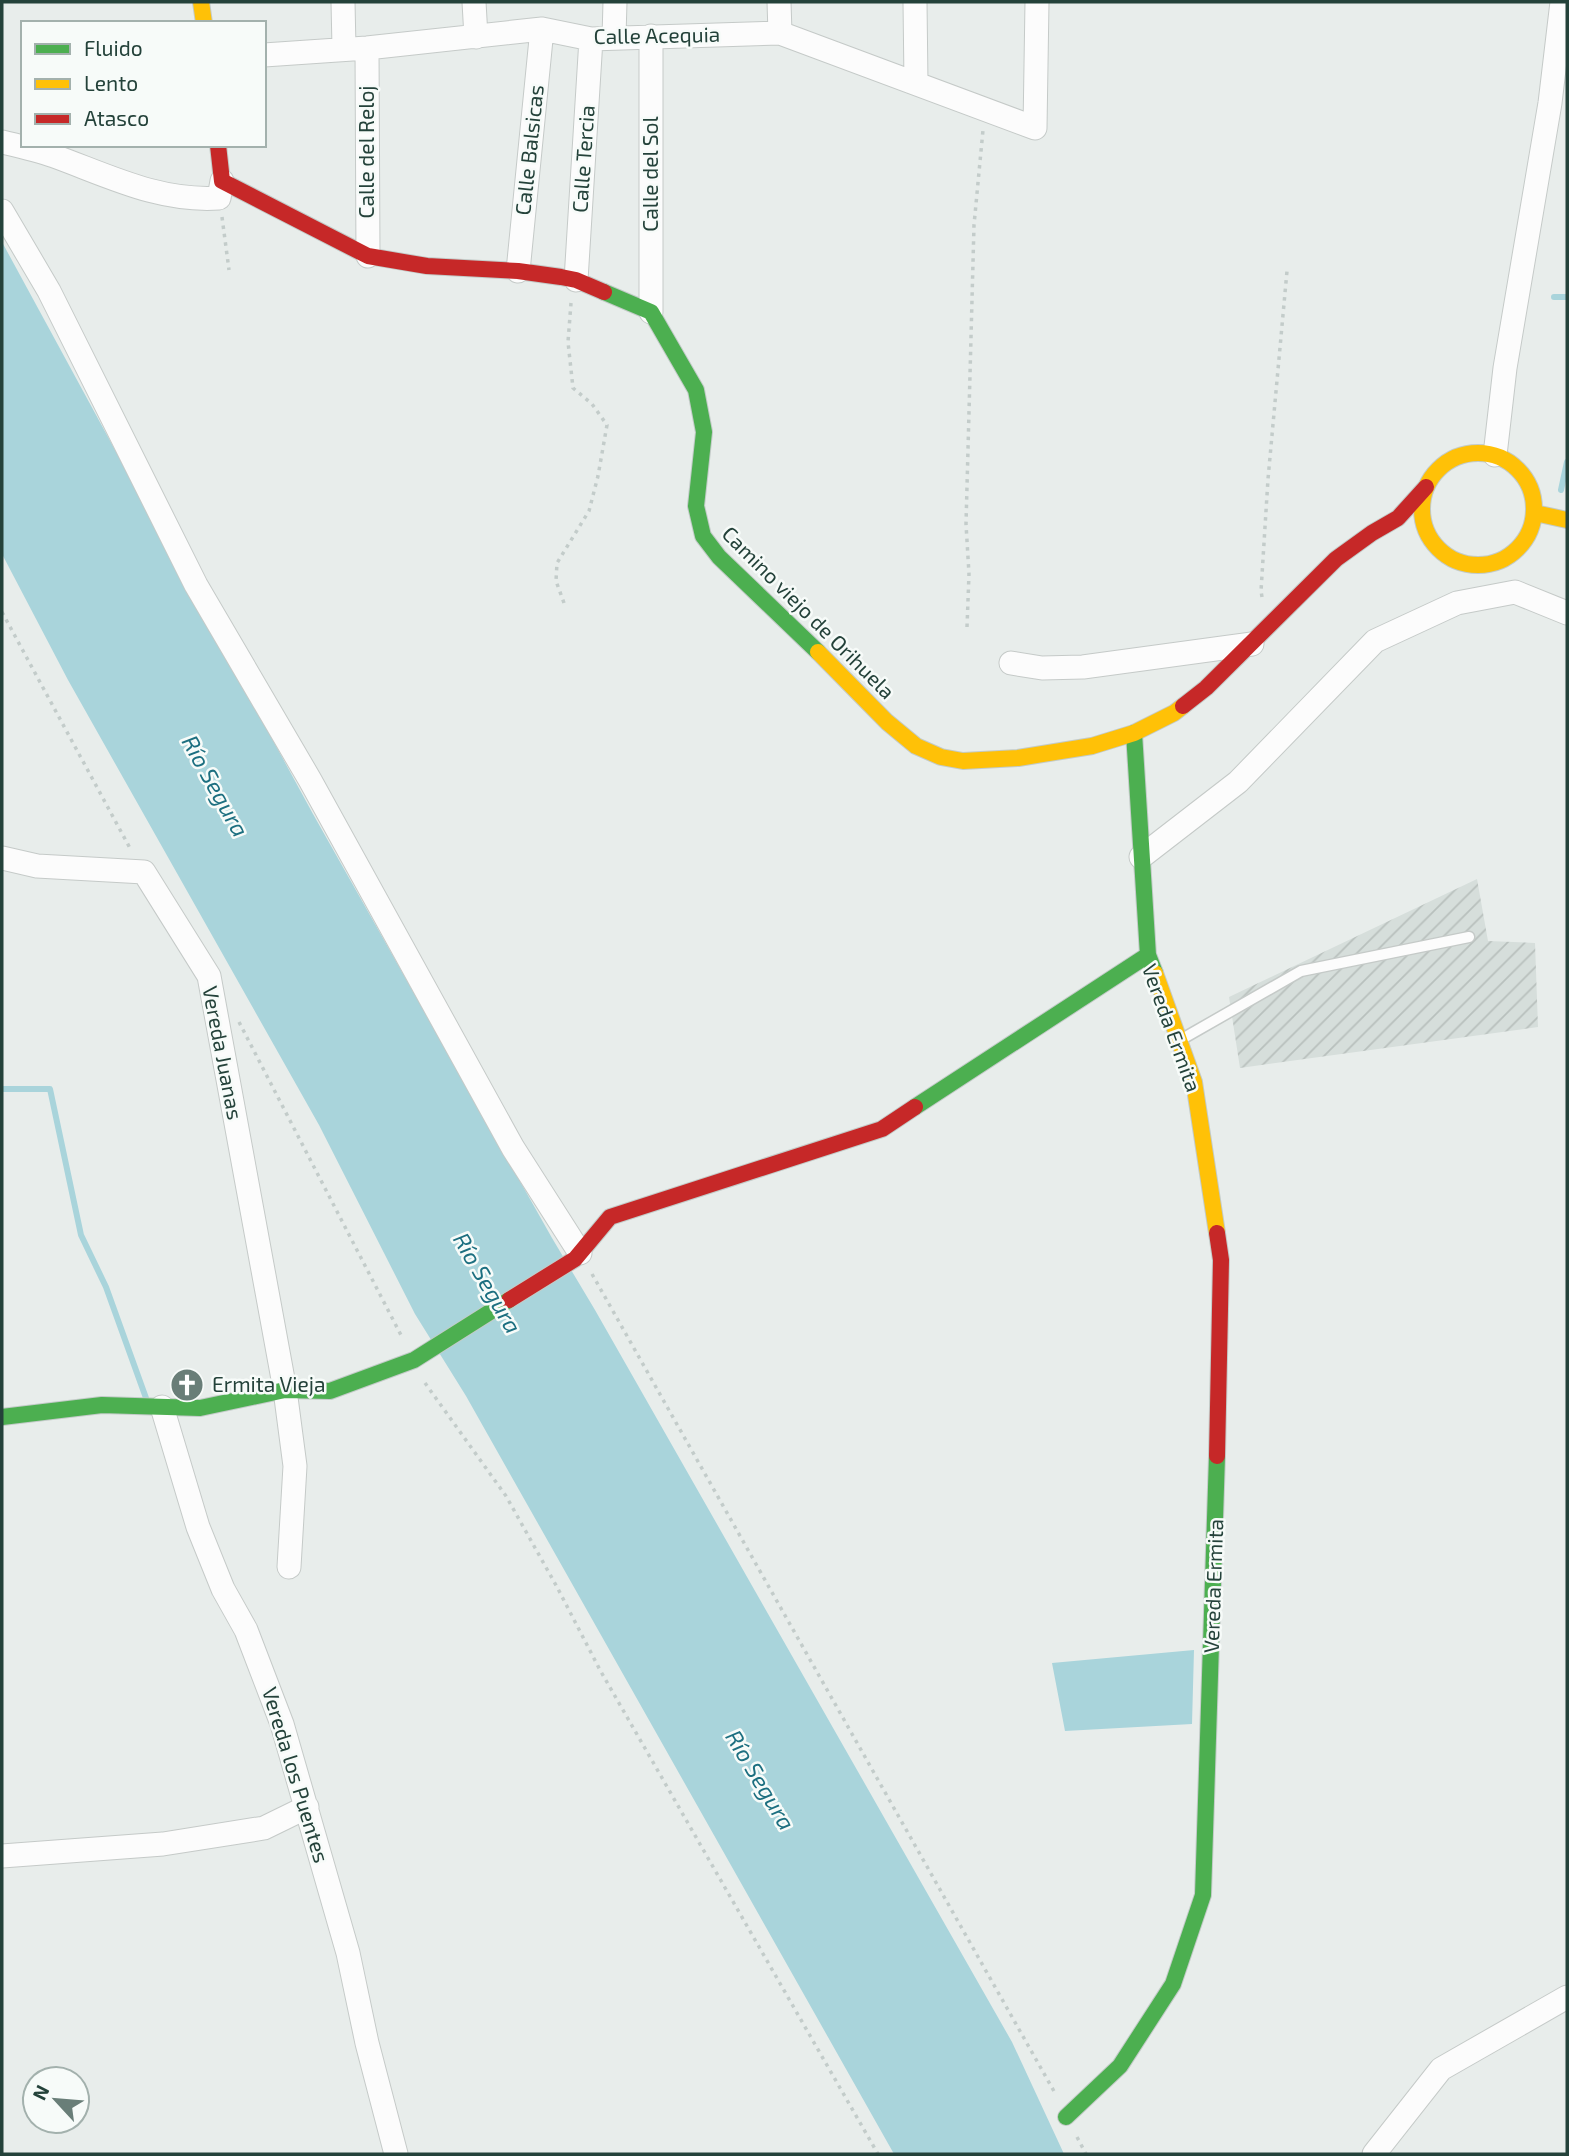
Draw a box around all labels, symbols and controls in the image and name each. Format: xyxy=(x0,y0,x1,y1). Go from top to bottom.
legend xyxy=(21,21,266,147)
street label: Calle Acequia xyxy=(593,21,720,48)
text: Fluido xyxy=(84,35,143,60)
text: Lento xyxy=(84,70,138,95)
street label: Calle Balsicas xyxy=(509,83,548,216)
street label: Calle del Reloj xyxy=(353,85,379,219)
street label: Calle Tercia xyxy=(566,104,599,214)
text: Atasco xyxy=(84,105,149,130)
street label: Calle del Sol xyxy=(637,115,662,232)
street label: Camino viejo de Orihuela xyxy=(717,520,901,704)
water label: Río Segura xyxy=(177,730,255,841)
street label: Vereda Ermita xyxy=(1138,960,1207,1095)
street label: Vereda Juanas xyxy=(198,984,249,1122)
water label: Río Segura xyxy=(448,1227,528,1338)
church icon: Ermita Vieja xyxy=(168,1366,206,1404)
place label: Ermita Vieja xyxy=(212,1371,326,1397)
street label: Vereda Ermita xyxy=(1198,1518,1227,1653)
street label: Vereda los Puentes xyxy=(258,1684,335,1865)
water label: Río Segura xyxy=(720,1724,802,1835)
north arrow xyxy=(21,2065,91,2135)
text: N xyxy=(27,2081,54,2104)

